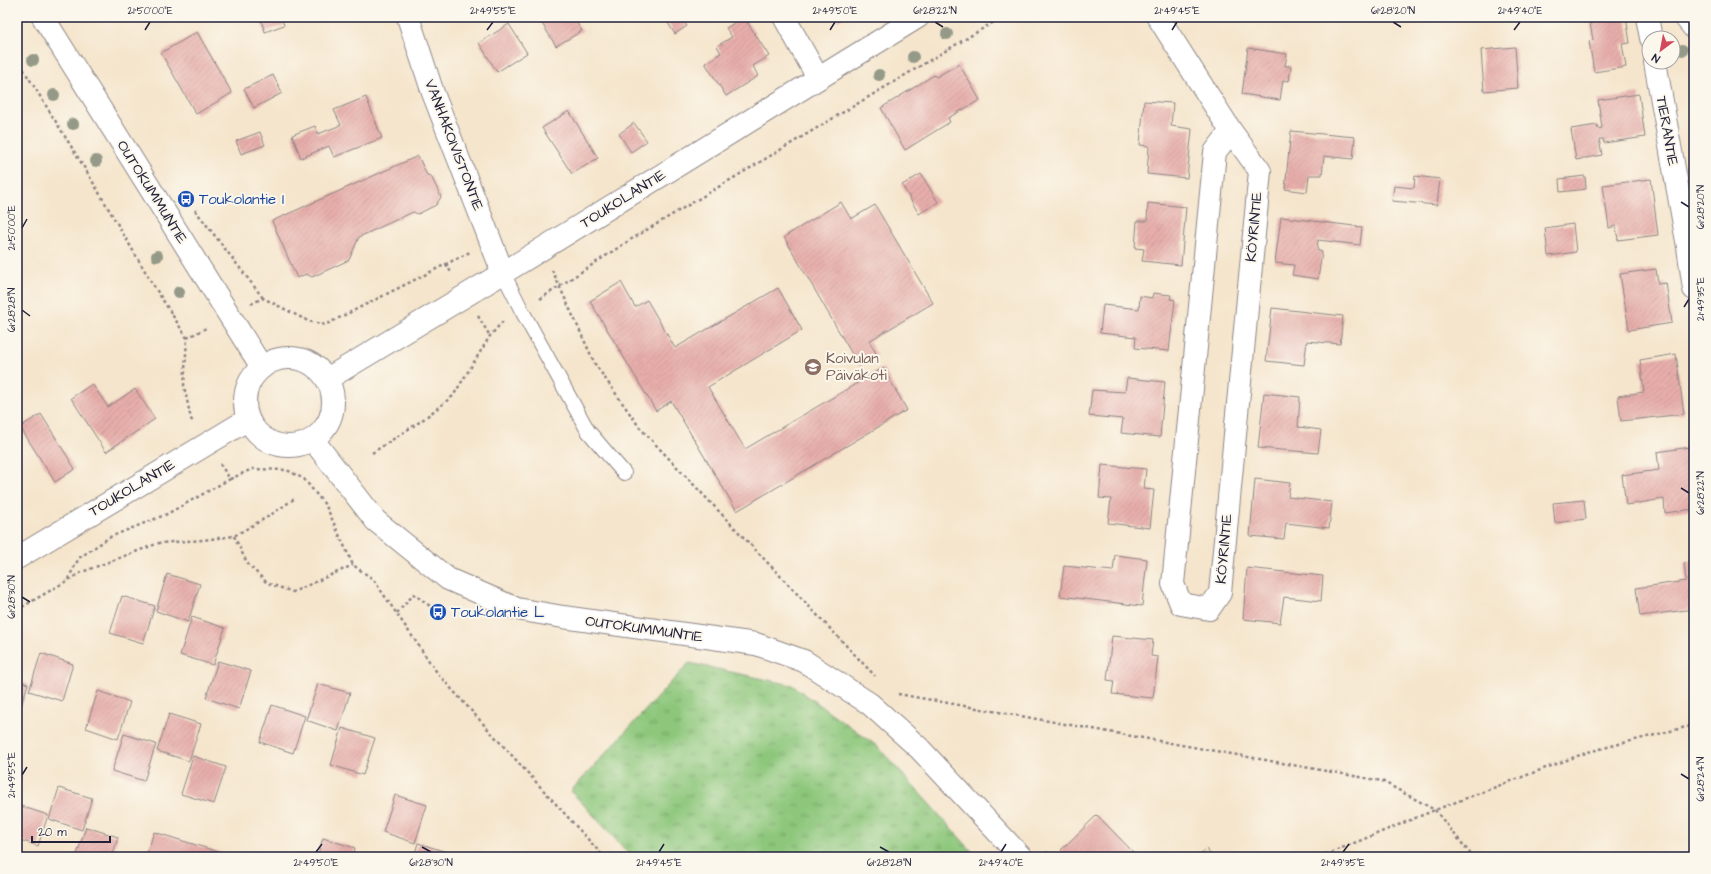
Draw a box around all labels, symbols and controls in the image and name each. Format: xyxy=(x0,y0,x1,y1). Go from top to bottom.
text: 21°50'00"E xyxy=(127,4,173,18)
text: 21°49'55"E xyxy=(470,4,516,18)
text: 21°49'50"E xyxy=(813,4,858,18)
text: 61°28'22"N xyxy=(913,4,957,18)
text: 21°49'45"E xyxy=(1154,4,1200,18)
text: 61°28'20"N xyxy=(1371,4,1415,18)
text: 21°49'40"E xyxy=(1498,4,1542,18)
north arrow xyxy=(1641,30,1681,70)
text: N xyxy=(1649,50,1663,66)
street label: VANHAKOIVISTONTIE xyxy=(419,76,489,214)
street label: TIERANTIE xyxy=(1651,94,1683,168)
street label: OUTOKUMMUNTIE xyxy=(112,136,192,248)
street label: TOUKOLANTIE xyxy=(576,164,670,234)
text: 61°28'20"N xyxy=(1694,185,1708,229)
bus stop icon: Toukolantie I xyxy=(176,189,196,209)
place label: Toukolantie I xyxy=(199,189,284,210)
street label: KÖYRINTIE xyxy=(1240,191,1268,263)
text: 21°50'00"E xyxy=(5,205,19,251)
text: 21°49'35"E xyxy=(1694,277,1708,321)
text: 61°28'28"N xyxy=(5,288,19,332)
place label: Koivulan Päiväkoti xyxy=(826,348,888,386)
school or university icon: Koivulan Päiväkoti xyxy=(803,357,823,377)
street label: TOUKOLANTIE xyxy=(85,454,179,522)
text: 61°28'22"N xyxy=(1694,471,1708,515)
street label: KÖYRINTIE xyxy=(1210,513,1238,585)
text: 61°28'30"N xyxy=(5,575,19,619)
bus stop icon: Toukolantie L xyxy=(428,602,448,622)
place label: Toukolantie L xyxy=(451,602,545,623)
street label: OUTOKUMMUNTIE xyxy=(584,610,704,648)
text: 21°49'55"E xyxy=(5,752,19,798)
text: 61°28'24"N xyxy=(1694,757,1708,801)
scale bar xyxy=(32,818,110,844)
text: 20 m xyxy=(38,824,67,841)
text: 21°49'50"E xyxy=(294,856,339,870)
text: 61°28'30"N xyxy=(409,856,453,870)
text: 21°49'45"E xyxy=(636,856,682,870)
text: 61°28'28"N xyxy=(867,856,911,870)
text: 21°49'40"E xyxy=(979,856,1023,870)
text: 21°49'35"E xyxy=(1321,856,1365,870)

